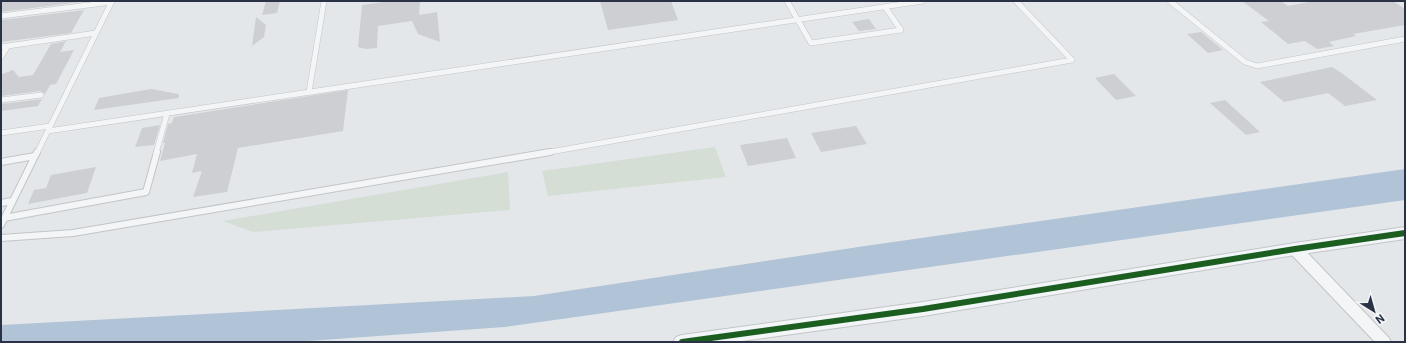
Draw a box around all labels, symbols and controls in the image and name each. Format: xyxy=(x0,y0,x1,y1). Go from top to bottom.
north arrow xyxy=(1354,291,1394,331)
text: N xyxy=(1373,311,1387,326)

